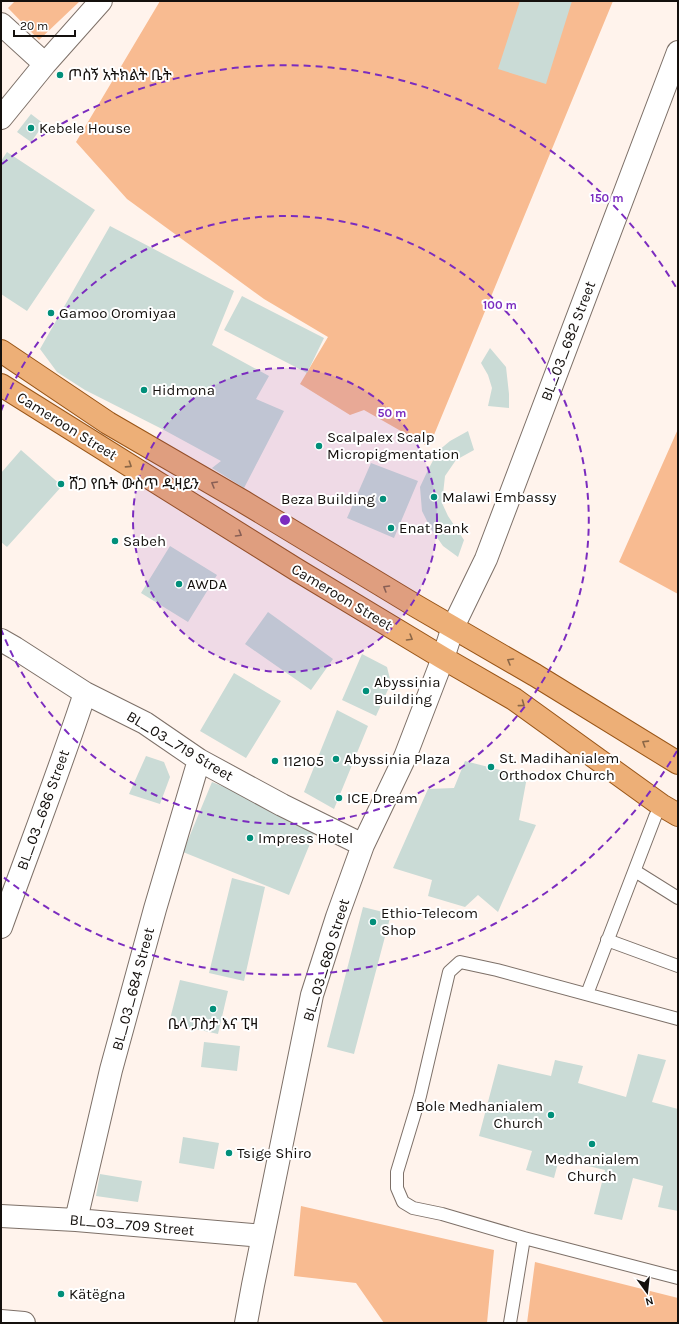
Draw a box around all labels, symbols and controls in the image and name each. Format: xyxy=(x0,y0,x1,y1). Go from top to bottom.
scale bar xyxy=(14,12,75,38)
text: 20 m xyxy=(20,19,48,33)
place label: ጦስኝ አትክልት ቤት xyxy=(68,66,172,84)
marker: ጦስኝ አትክልት ቤት xyxy=(55,70,65,80)
place label: Kebele House xyxy=(39,119,131,137)
marker: Kebele House xyxy=(26,123,36,133)
text: 150 m xyxy=(590,191,624,205)
street label: BL_03_682 Street xyxy=(537,278,599,404)
text: 100 m xyxy=(483,298,517,312)
place label: Gamoo Oromiyaa xyxy=(59,304,176,322)
marker: Gamoo Oromiyaa xyxy=(46,308,56,318)
place label: Hidmona xyxy=(152,381,215,399)
marker: Hidmona xyxy=(139,385,149,395)
street label: Cameroon Street xyxy=(14,388,121,464)
text: 50 m xyxy=(378,406,407,420)
place label: Scalpalex Scalp Micropigmentation xyxy=(327,428,459,463)
marker: Scalpalex Scalp Micropigmentation xyxy=(314,441,324,451)
one-way arrow xyxy=(125,460,132,467)
place label: ሸጋ የቤት ውስጥ ዲዛይን xyxy=(69,475,199,493)
marker: ሸጋ የቤት ውስጥ ዲዛይን xyxy=(56,479,66,489)
one-way arrow xyxy=(211,482,219,489)
place label: Malawi Embassy xyxy=(442,488,556,506)
place label: Beza Building xyxy=(281,490,376,508)
marker: Malawi Embassy xyxy=(429,492,439,502)
marker: Beza Building xyxy=(378,494,388,504)
centre of rings xyxy=(278,513,292,527)
place label: Enat Bank xyxy=(399,519,469,537)
marker: Enat Bank xyxy=(386,523,396,533)
one-way arrow xyxy=(235,529,242,537)
place label: Sabeh xyxy=(123,532,166,550)
marker: Sabeh xyxy=(110,536,120,546)
street label: Cameroon Street xyxy=(288,560,396,634)
place label: AWDA xyxy=(187,575,228,593)
marker: AWDA xyxy=(174,579,184,589)
one-way arrow xyxy=(383,585,390,592)
one-way arrow xyxy=(406,633,413,641)
one-way arrow xyxy=(507,658,514,665)
place label: Abyssinia Building xyxy=(374,673,441,708)
marker: Abyssinia Building xyxy=(361,686,371,696)
one-way arrow xyxy=(517,699,524,706)
street label: BL_03_719 Street xyxy=(123,707,237,785)
one-way arrow xyxy=(642,740,649,748)
street label: BL_03_686 Street xyxy=(13,747,73,873)
place label: St. Madihanialem Orthodox Church xyxy=(499,749,619,784)
place label: Abyssinia Plaza xyxy=(344,750,450,768)
place label: 112105 xyxy=(283,752,324,770)
marker: Abyssinia Plaza xyxy=(331,754,341,764)
marker: 112105 xyxy=(270,756,280,766)
marker: St. Madihanialem Orthodox Church xyxy=(486,762,496,772)
place label: ICE Dream xyxy=(347,789,418,807)
marker: ICE Dream xyxy=(334,793,344,803)
place label: Impress Hotel xyxy=(258,829,353,847)
marker: Impress Hotel xyxy=(245,833,255,843)
street label: BL_03_680 Street xyxy=(299,896,353,1023)
place label: Ethio-Telecom Shop xyxy=(381,904,478,939)
marker: Ethio-Telecom Shop xyxy=(368,917,378,927)
street label: BL_03_684 Street xyxy=(108,925,158,1053)
marker: ቤላ ፓስታ እና ፒዛ xyxy=(208,1004,218,1014)
place label: ቤላ ፓስታ እና ፒዛ xyxy=(168,1015,258,1033)
place label: Bole Medhanialem Church xyxy=(416,1097,543,1132)
marker: Bole Medhanialem Church xyxy=(546,1110,556,1120)
marker: Medhanialem Church xyxy=(587,1139,597,1149)
place label: Tsige Shiro xyxy=(237,1144,311,1162)
marker: Tsige Shiro xyxy=(224,1148,234,1158)
place label: Medhanialem Church xyxy=(545,1150,639,1185)
street label: BL_03_709 Street xyxy=(69,1211,196,1239)
north arrow xyxy=(627,1272,667,1312)
place label: Kätëgna xyxy=(69,1285,126,1303)
marker: Kätëgna xyxy=(56,1289,66,1299)
text: N xyxy=(644,1294,655,1308)

